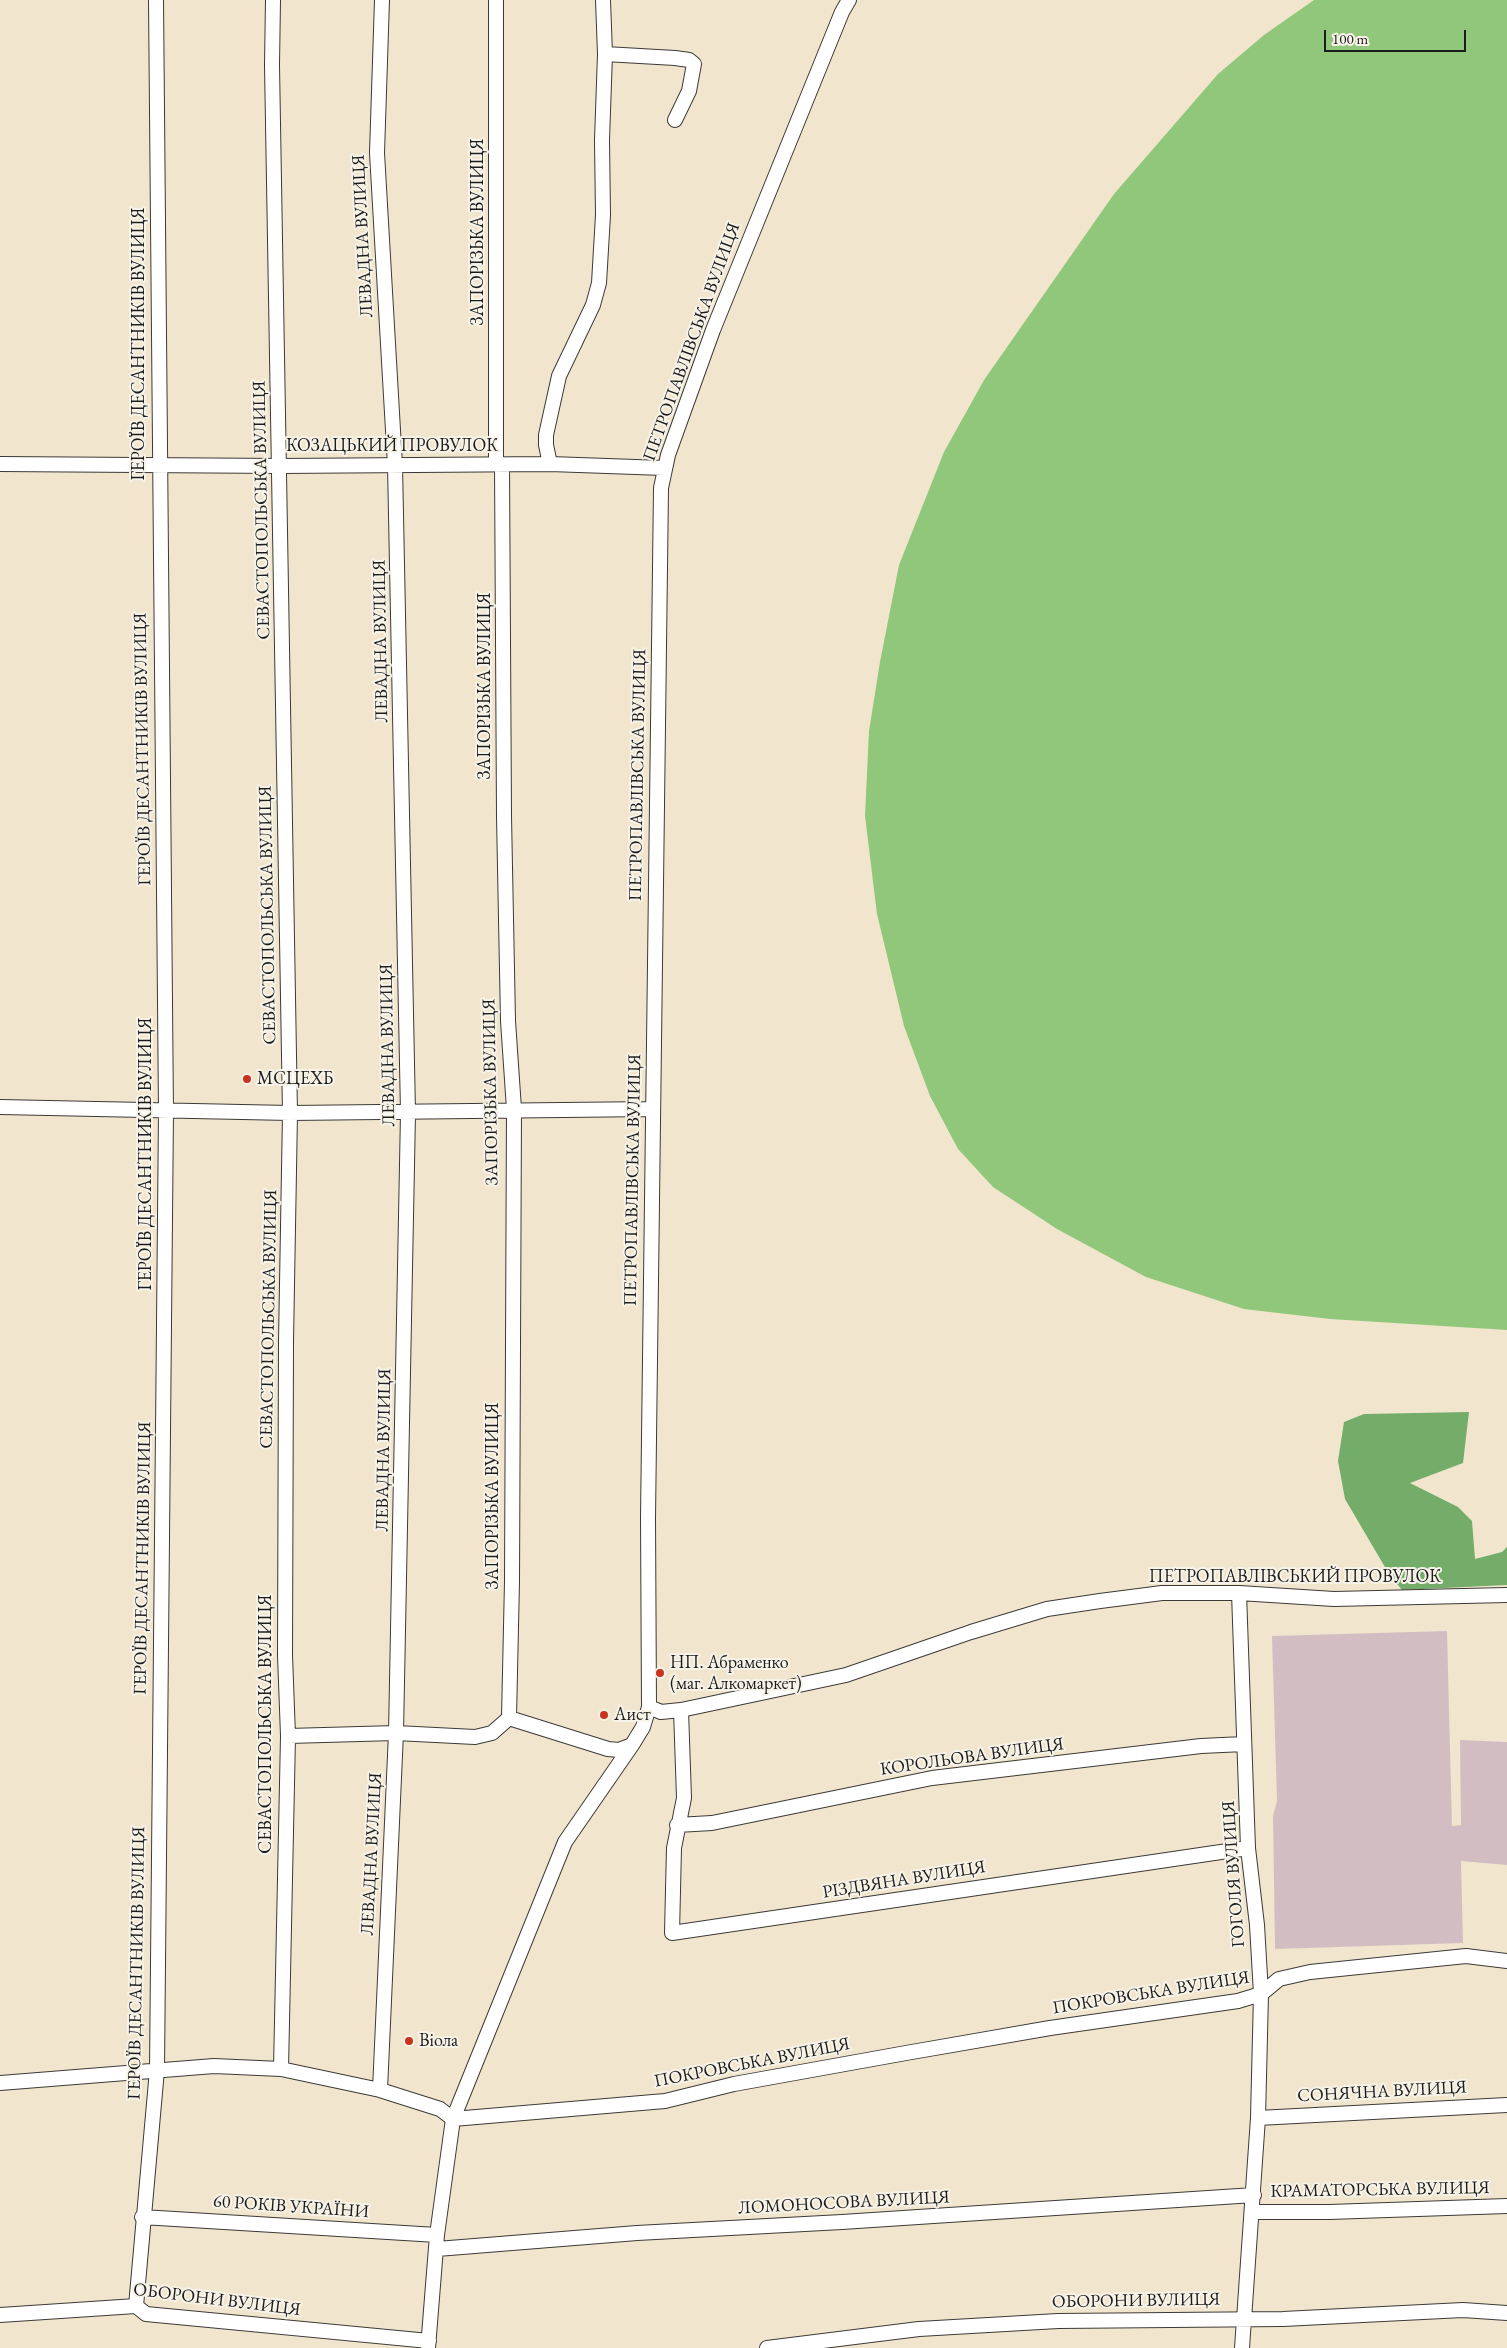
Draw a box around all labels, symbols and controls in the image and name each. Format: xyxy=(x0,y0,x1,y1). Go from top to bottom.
scale bar xyxy=(1327,20,1470,52)
text: 100 m xyxy=(1332,29,1368,48)
street label: ЗАПОРІЗЬКА ВУЛИЦЯ xyxy=(467,138,489,326)
street label: ЛЕВАДНА ВУЛИЦЯ xyxy=(348,154,378,318)
street label: ГЕРОЇВ ДЕСАНТНИКІВ ВУЛИЦЯ xyxy=(128,207,150,481)
street label: ПЕТРОПАВЛІВСЬКА ВУЛИЦЯ xyxy=(639,220,745,464)
street label: СЕВАСТОПОЛЬСЬКА ВУЛИЦЯ xyxy=(249,380,275,640)
street label: КОЗАЦЬКИЙ ПРОВУЛОК xyxy=(286,435,498,457)
street label: ЛЕВАДНА ВУЛИЦЯ xyxy=(369,559,393,723)
street label: ЗАПОРІЗЬКА ВУЛИЦЯ xyxy=(474,592,496,780)
street label: ГЕРОЇВ ДЕСАНТНИКІВ ВУЛИЦЯ xyxy=(130,612,156,886)
street label: ПЕТРОПАВЛІВСЬКА ВУЛИЦЯ xyxy=(625,649,651,901)
street label: СЕВАСТОПОЛЬСЬКА ВУЛИЦЯ xyxy=(255,785,281,1045)
street label: ЛЕВАДНА ВУЛИЦЯ xyxy=(376,963,400,1127)
street label: ЗАПОРІЗЬКА ВУЛИЦЯ xyxy=(479,998,503,1186)
street label: ГЕРОЇВ ДЕСАНТНИКІВ ВУЛИЦЯ xyxy=(135,1017,157,1291)
street label: ПЕТРОПАВЛІВСЬКА ВУЛИЦЯ xyxy=(620,1054,646,1306)
place label: МСЦЕХБ xyxy=(257,1068,333,1090)
marker: МСЦЕХБ xyxy=(241,1073,253,1085)
street label: СЕВАСТОПОЛЬСЬКА ВУЛИЦЯ xyxy=(256,1189,282,1449)
street label: ЛЕВАДНА ВУЛИЦЯ xyxy=(372,1368,396,1532)
street label: ЗАПОРІЗЬКА ВУЛИЦЯ xyxy=(482,1402,504,1590)
street label: ГЕРОЇВ ДЕСАНТНИКІВ ВУЛИЦЯ xyxy=(130,1421,156,1695)
street label: ПЕТРОПАВЛІВСЬКИЙ ПРОВУЛОК xyxy=(1149,1566,1441,1588)
street label: СЕВАСТОПОЛЬСЬКА ВУЛИЦЯ xyxy=(255,1594,277,1854)
place label: НП. Абраменко (маг. Алкомаркет) xyxy=(670,1652,802,1695)
marker: НП. Абраменко (маг. Алкомаркет) xyxy=(654,1667,666,1679)
place label: Аист xyxy=(614,1704,651,1726)
marker: Аист xyxy=(598,1709,610,1721)
street label: КОРОЛЬОВА ВУЛИЦЯ xyxy=(879,1733,1065,1781)
street label: ЛЕВАДНА ВУЛИЦЯ xyxy=(357,1772,387,1936)
street label: ГОГОЛЯ ВУЛИЦЯ xyxy=(1218,1800,1250,1948)
street label: ГЕРОЇВ ДЕСАНТНИКІВ ВУЛИЦЯ xyxy=(124,1826,150,2100)
street label: РІЗДВЯНА ВУЛИЦЯ xyxy=(821,1856,987,1904)
street label: ПОКРОВСЬКА ВУЛИЦЯ xyxy=(1051,1967,1251,2019)
place label: Віола xyxy=(419,2030,458,2052)
street label: ПОКРОВСЬКА ВУЛИЦЯ xyxy=(652,2033,852,2093)
marker: Віола xyxy=(403,2035,415,2047)
street label: СОНЯЧНА ВУЛИЦЯ xyxy=(1297,2077,1467,2107)
street label: КРАМАТОРСЬКА ВУЛИЦЯ xyxy=(1270,2177,1490,2203)
street label: ЛОМОНОСОВА ВУЛИЦЯ xyxy=(738,2187,950,2219)
street label: 60 РОКІВ УКРАЇНИ xyxy=(212,2191,370,2223)
street label: ОБОРОНИ ВУЛИЦЯ xyxy=(132,2279,302,2321)
street label: ОБОРОНИ ВУЛИЦЯ xyxy=(1052,2289,1220,2313)

